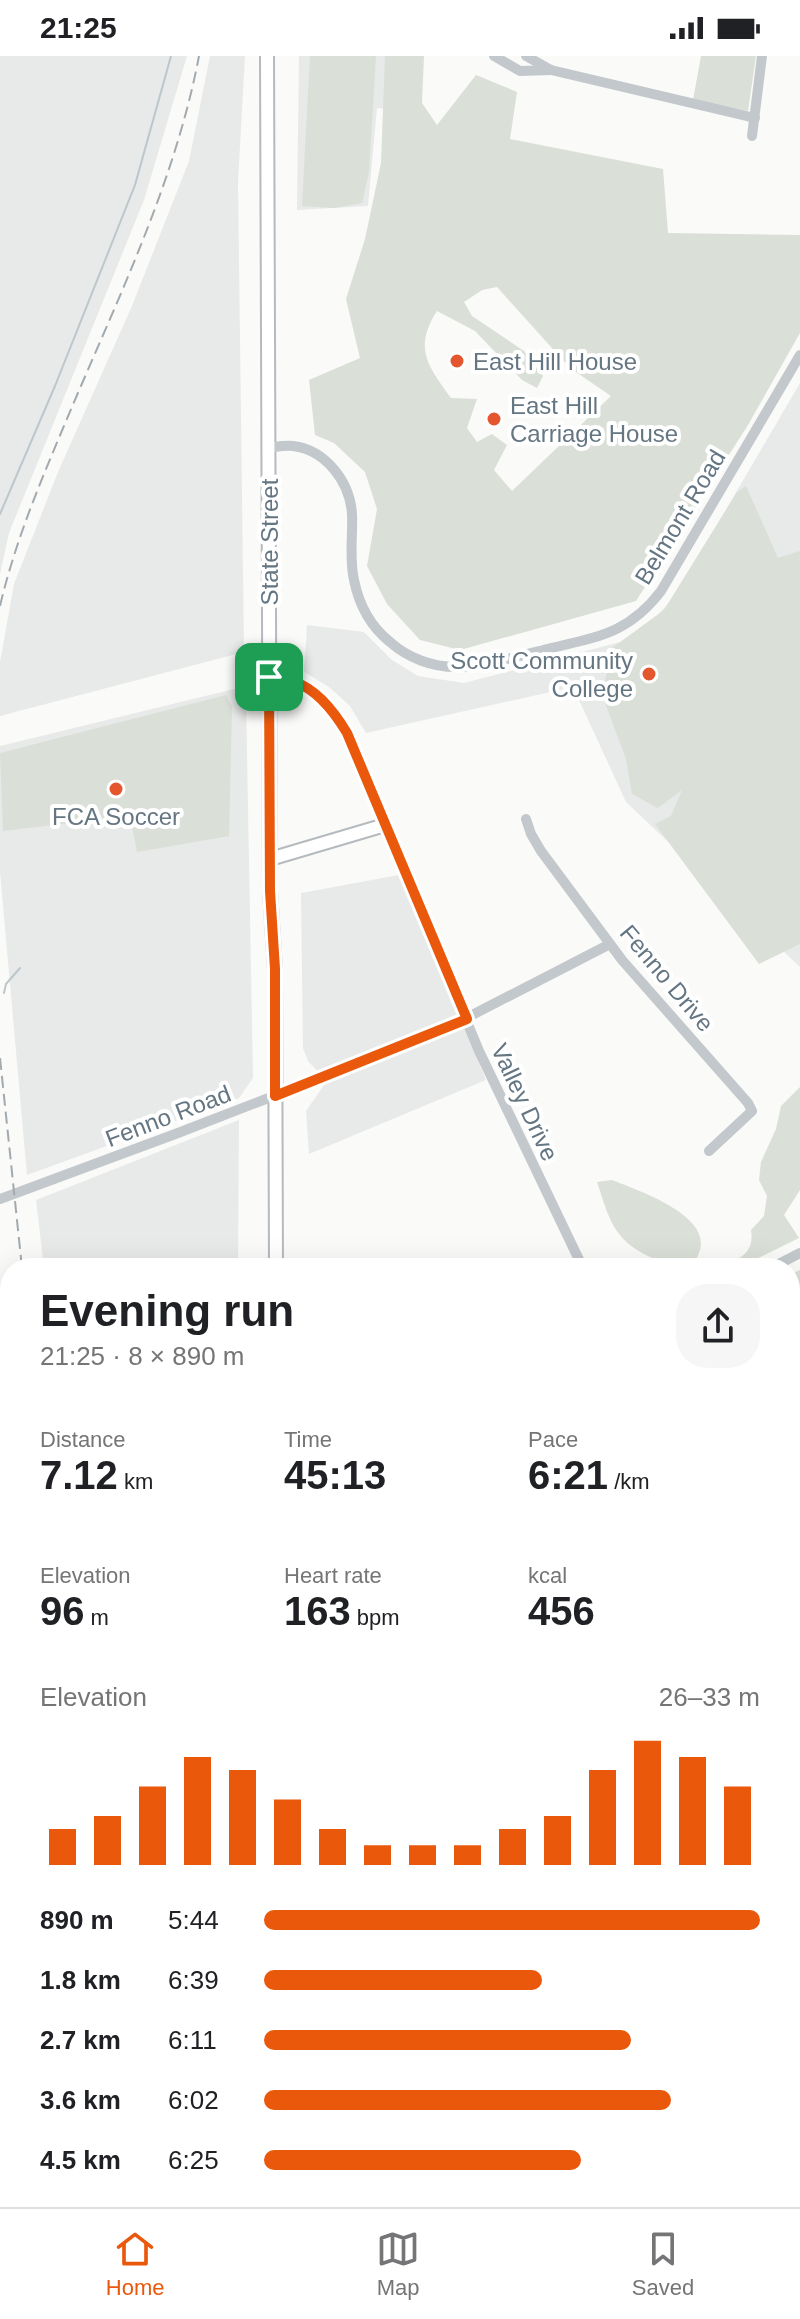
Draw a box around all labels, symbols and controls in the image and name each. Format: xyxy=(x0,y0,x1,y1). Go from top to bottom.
text: 21:25 xyxy=(40,11,117,44)
place label: East Hill House xyxy=(473,348,637,375)
marker: East Hill House xyxy=(448,352,466,370)
place label: East Hill Carriage House xyxy=(510,392,678,447)
marker: East Hill Carriage House xyxy=(485,410,503,428)
street label: Belmont Road xyxy=(629,445,731,589)
street label: State Street xyxy=(256,478,283,605)
pin xyxy=(235,643,303,711)
place label: Scott Community College xyxy=(450,647,633,702)
icon: arrive xyxy=(247,655,291,699)
marker: Scott Community College xyxy=(640,665,658,683)
marker: FCA Soccer xyxy=(107,780,125,798)
place label: FCA Soccer xyxy=(52,803,180,830)
street label: Fenno Drive xyxy=(615,919,719,1037)
street label: Valley Drive xyxy=(486,1039,564,1165)
street label: Fenno Road xyxy=(102,1080,234,1152)
button: share xyxy=(676,1284,760,1368)
text: Evening run xyxy=(40,1286,294,1335)
text: 21:25 · 8 × 890 m xyxy=(40,1341,245,1371)
text: Distance xyxy=(40,1427,126,1452)
text: Time xyxy=(284,1427,332,1452)
text: Pace xyxy=(528,1427,578,1452)
text: 7.12 xyxy=(40,1453,118,1497)
text: 45:13 xyxy=(284,1453,386,1497)
text: 6:21 xyxy=(528,1453,608,1497)
text: km xyxy=(118,1469,153,1494)
text: /km xyxy=(608,1469,650,1494)
text: Elevation xyxy=(40,1563,131,1588)
text: Heart rate xyxy=(284,1563,382,1588)
text: kcal xyxy=(528,1563,567,1588)
text: 96 xyxy=(40,1589,85,1633)
text: 163 xyxy=(284,1589,351,1633)
text: 456 xyxy=(528,1589,595,1633)
text: m xyxy=(85,1605,109,1630)
text: bpm xyxy=(351,1605,400,1630)
text: Elevation xyxy=(40,1682,147,1712)
text: 26–33 m xyxy=(659,1682,760,1712)
text: 890 m xyxy=(40,1905,114,1935)
text: 5:44 xyxy=(168,1905,219,1935)
text: 1.8 km xyxy=(40,1965,121,1995)
text: 6:39 xyxy=(168,1965,219,1995)
text: 2.7 km xyxy=(40,2025,121,2055)
text: 6:11 xyxy=(168,2025,217,2055)
text: 3.6 km xyxy=(40,2085,121,2115)
text: 6:02 xyxy=(168,2085,219,2115)
text: 4.5 km xyxy=(40,2145,121,2175)
text: 6:25 xyxy=(168,2145,219,2175)
tab: Home xyxy=(106,2227,165,2301)
tab: Map xyxy=(376,2227,420,2301)
tab: Saved xyxy=(632,2227,694,2301)

